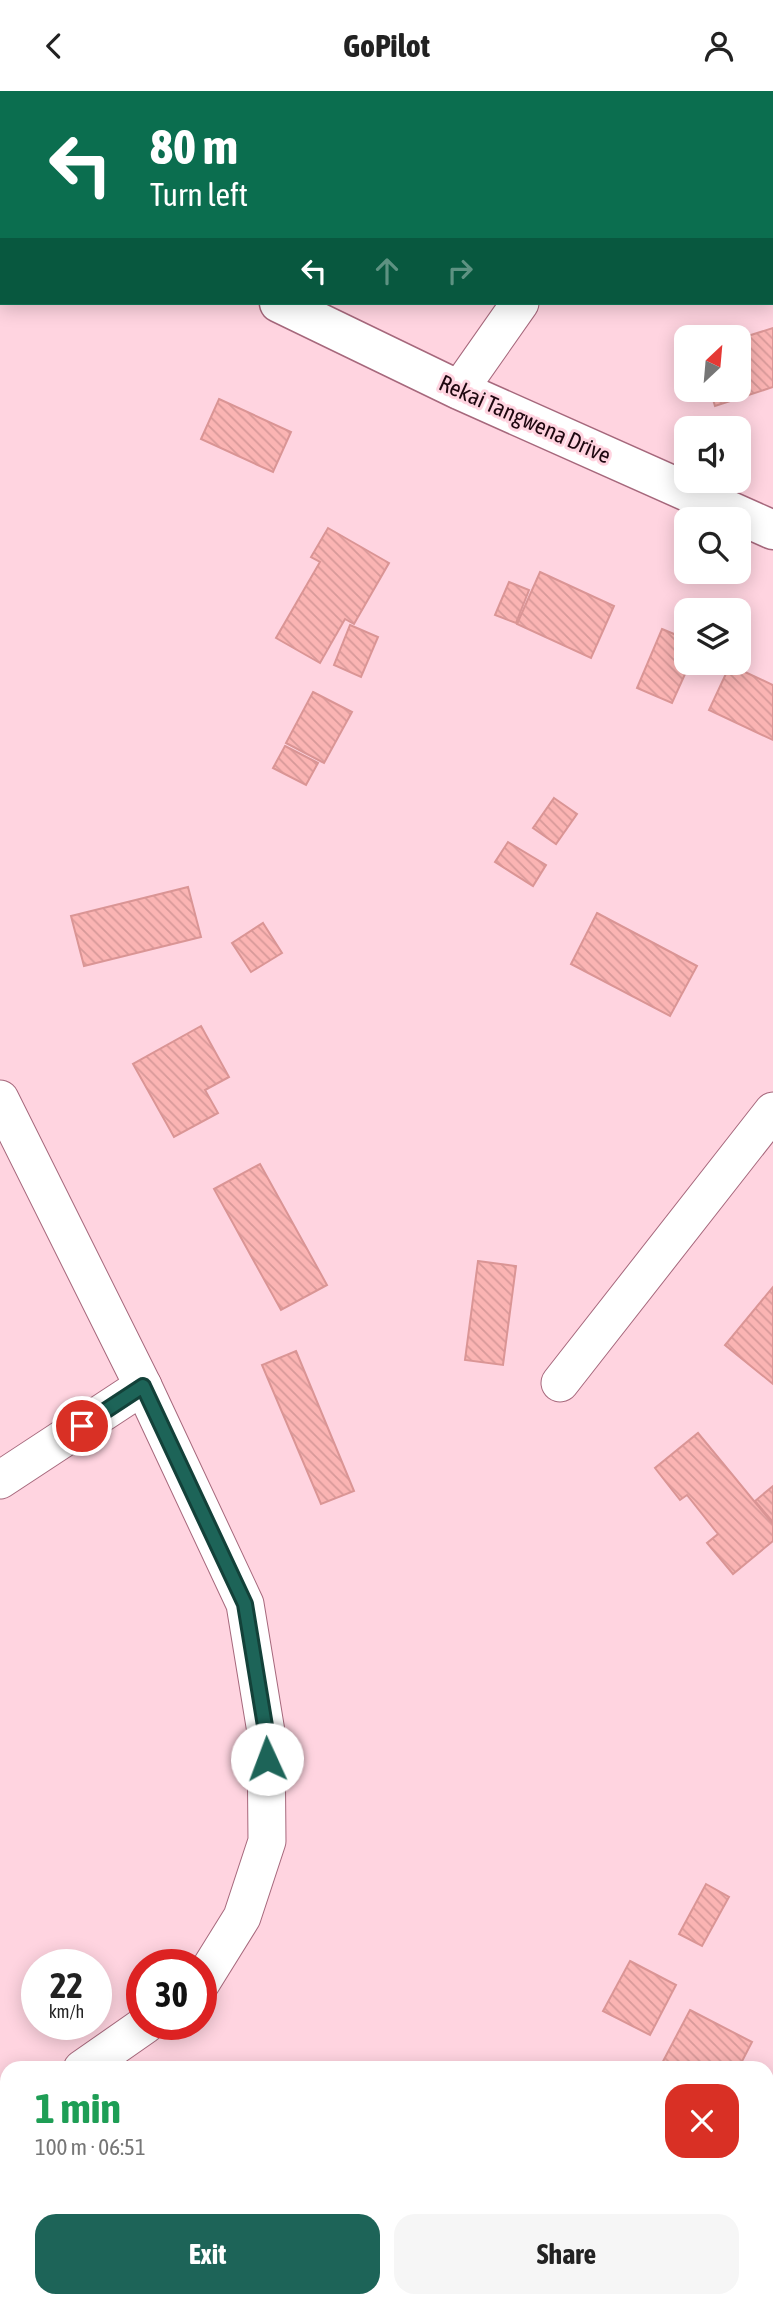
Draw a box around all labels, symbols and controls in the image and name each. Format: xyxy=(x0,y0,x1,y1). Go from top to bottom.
icon: back xyxy=(35,27,73,65)
text: GoPilot xyxy=(343,27,430,64)
icon: person xyxy=(700,27,738,65)
text: 80 m xyxy=(150,118,238,174)
icon: left xyxy=(35,119,126,210)
text: Turn left xyxy=(150,176,248,213)
icon: left xyxy=(295,252,333,290)
icon: ahead xyxy=(368,252,406,290)
icon: right xyxy=(441,252,479,290)
north arrow xyxy=(674,325,751,403)
map controls xyxy=(674,325,751,675)
street label: Rekai Tangwena Drive xyxy=(435,369,615,469)
button: sound xyxy=(674,416,751,493)
button: search xyxy=(674,507,751,584)
button: layers xyxy=(674,598,751,675)
pin xyxy=(52,1396,112,1456)
icon: arrive xyxy=(63,1407,101,1445)
position arrow xyxy=(230,1722,304,1796)
speed limit sign: 30 xyxy=(126,1949,217,2040)
text: 22 xyxy=(50,1965,83,2005)
text: km/h xyxy=(49,2001,84,2022)
text: 1 min xyxy=(35,2084,121,2132)
button: close xyxy=(665,2084,739,2158)
text: 100 m · 06:51 xyxy=(35,2134,146,2160)
button: Exit xyxy=(35,2214,380,2294)
button: Share xyxy=(394,2214,739,2294)

